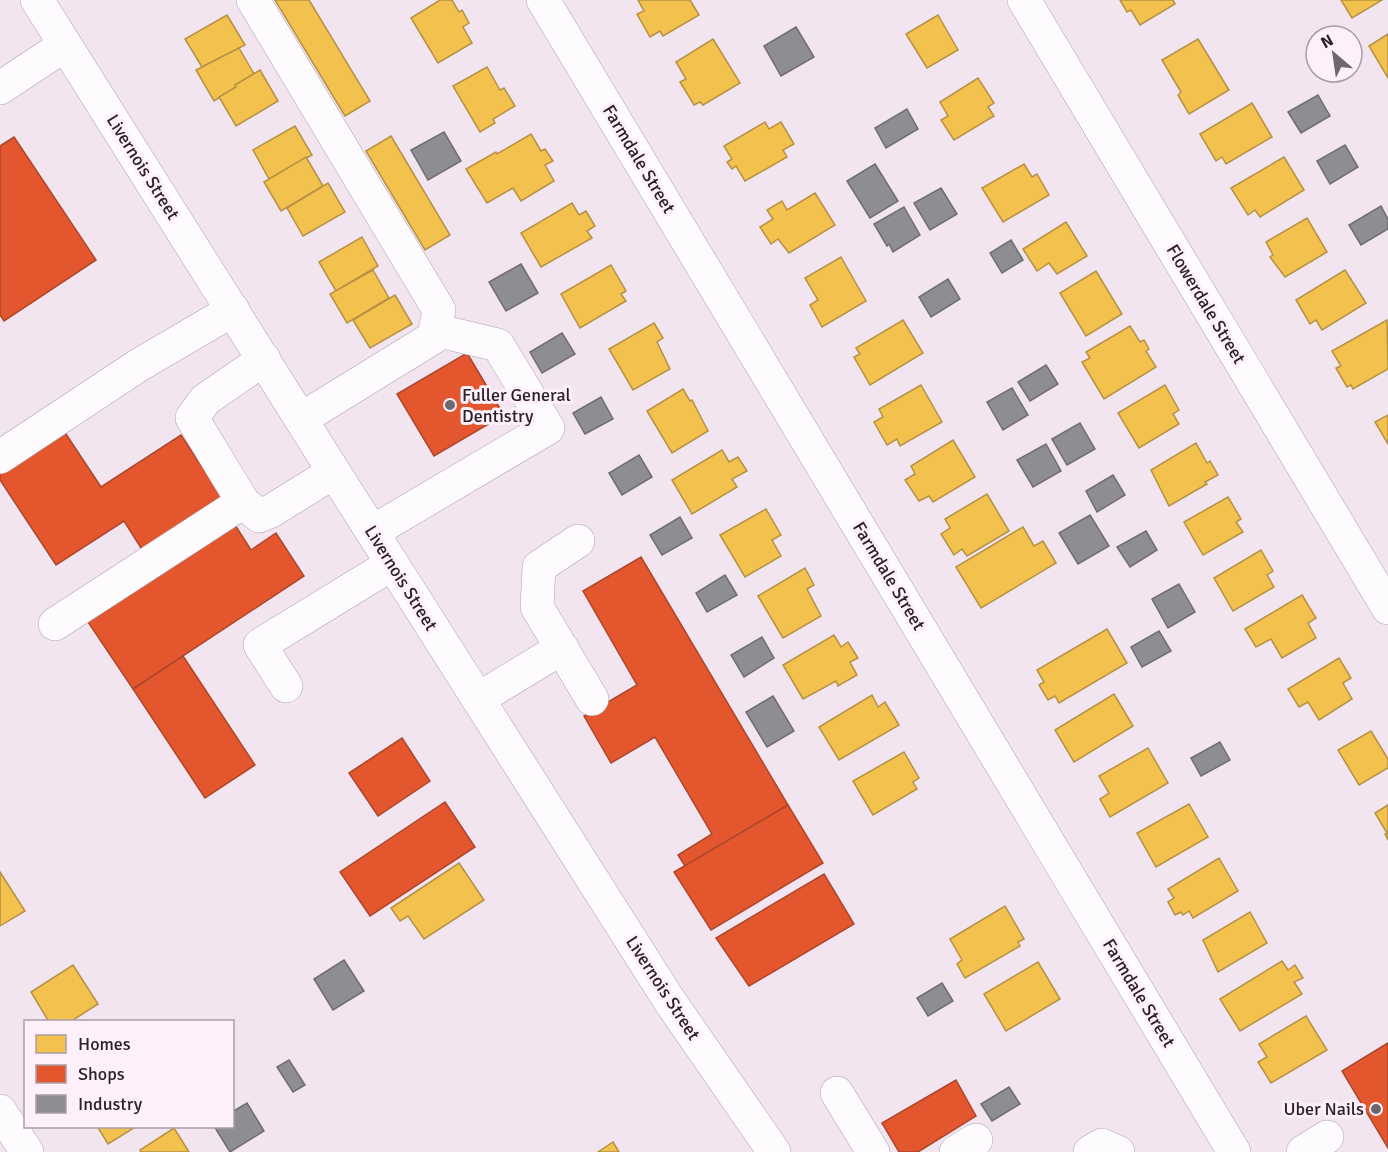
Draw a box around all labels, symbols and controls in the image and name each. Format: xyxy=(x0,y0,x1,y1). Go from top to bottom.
north arrow xyxy=(1304,24,1364,84)
text: N xyxy=(1317,30,1337,53)
street label: Farmdale Street xyxy=(598,101,680,217)
street label: Livernois Street xyxy=(102,110,184,224)
street label: Flowerdale Street xyxy=(1162,240,1250,368)
place label: Fuller General Dentistry xyxy=(462,384,571,427)
marker: Fuller General Dentistry xyxy=(443,398,457,412)
street label: Farmdale Street xyxy=(848,518,930,634)
street label: Livernois Street xyxy=(360,521,442,635)
street label: Livernois Street xyxy=(621,932,705,1044)
street label: Farmdale Street xyxy=(1098,935,1180,1051)
legend xyxy=(24,1020,234,1128)
text: Homes xyxy=(78,1033,131,1055)
text: Shops xyxy=(78,1063,125,1085)
text: Industry xyxy=(78,1093,143,1115)
place label: Uber Nails xyxy=(1283,1098,1364,1120)
marker: Uber Nails xyxy=(1369,1102,1383,1116)

